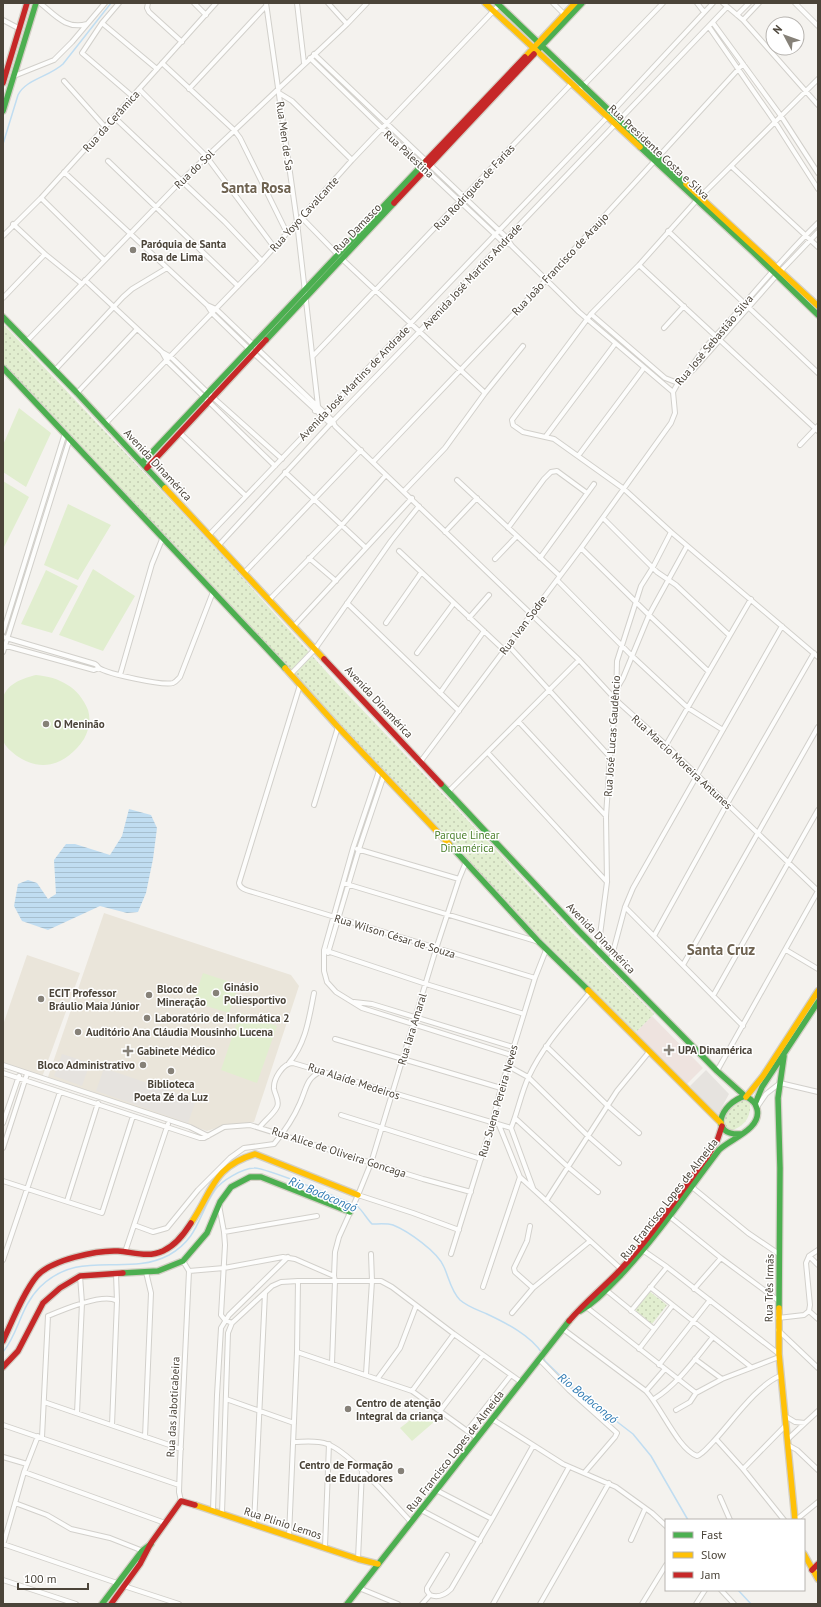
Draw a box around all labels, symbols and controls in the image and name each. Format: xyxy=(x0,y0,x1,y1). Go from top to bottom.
north arrow xyxy=(765,16,805,56)
text: N xyxy=(770,22,785,37)
street label: Rua da Cerâmica xyxy=(80,87,142,155)
street label: Rua Men de Sa xyxy=(273,100,297,172)
street label: Rua Presidente Costa e Silva xyxy=(606,102,712,202)
street label: Rua Palestina xyxy=(381,127,437,181)
street label: Rua Rodrigues de Farias xyxy=(430,141,518,233)
street label: Rua do Sol xyxy=(171,146,218,192)
street label: Rua Yoyo Cavalcante xyxy=(267,173,342,255)
district label: Santa Rosa xyxy=(221,178,291,197)
street label: Rua Damasco xyxy=(330,200,384,256)
street label: Rua João Francisco de Araujo xyxy=(509,210,611,318)
street label: Avenida José Martins Andrade xyxy=(419,220,525,332)
place label: Paróquia de Santa Rosa de Lima xyxy=(141,237,226,264)
marker: Paróquia de Santa Rosa de Lima xyxy=(128,245,138,255)
street label: Rua José Sebastião Silva xyxy=(672,292,756,388)
street label: Avenida José Martins de Andrade xyxy=(295,322,413,443)
street label: Avenida Dinamérica xyxy=(121,426,195,504)
street label: Rua Ivan Sodre xyxy=(496,592,550,657)
street label: Avenida Dinamérica xyxy=(342,663,416,741)
street label: Rua José Lucas Gaudêncio xyxy=(601,675,623,797)
street label: Rua Marcio Moreira Antunes xyxy=(629,712,735,813)
place label: O Meninão xyxy=(54,717,105,731)
marker: O Meninão xyxy=(41,719,51,729)
park label: Parque Linear Dinamérica xyxy=(435,828,500,855)
street label: Avenida Dinamérica xyxy=(564,900,638,976)
street label: Rua Wilson César de Souza xyxy=(333,911,457,961)
district label: Santa Cruz xyxy=(687,940,755,959)
place label: Ginásio Poliesportivo xyxy=(224,980,286,1007)
place label: Bloco de Mineração xyxy=(157,982,206,1009)
place label: ECIT Professor Bráulio Maia Júnior xyxy=(49,986,140,1013)
marker: Ginásio Poliesportivo xyxy=(211,988,221,998)
marker: Bloco de Mineração xyxy=(144,990,154,1000)
street label: Rua Iara Amaral xyxy=(394,991,430,1067)
marker: ECIT Professor Bráulio Maia Júnior xyxy=(36,994,46,1004)
place label: Laboratório de Informática 2 xyxy=(155,1011,289,1025)
marker: Laboratório de Informática 2 xyxy=(142,1013,152,1023)
place label: Auditório Ana Cláudia Mousinho Lucena xyxy=(86,1025,273,1039)
marker: Auditório Ana Cláudia Mousinho Lucena xyxy=(73,1027,83,1037)
street label: Rua Suena Pereira Neves xyxy=(475,1043,521,1159)
place label: UPA Dinamérica xyxy=(678,1043,752,1057)
place label: Gabinete Médico xyxy=(137,1044,216,1058)
marker: UPA Dinamérica xyxy=(663,1044,675,1056)
marker: Gabinete Médico xyxy=(122,1045,134,1057)
place label: Bloco Administrativo xyxy=(38,1058,135,1072)
marker: Bloco Administrativo xyxy=(138,1060,148,1070)
street label: Rua Alaíde Medeiros xyxy=(306,1060,402,1103)
marker: Biblioteca Poeta Zé da Luz xyxy=(166,1066,176,1076)
place label: Biblioteca Poeta Zé da Luz xyxy=(134,1077,208,1104)
street label: Rua Alice de Oliveira Goncaga xyxy=(270,1124,408,1180)
street label: Rua Francisco Lopes de Almeida xyxy=(617,1135,721,1263)
water label: Rio Bodocongó xyxy=(287,1173,359,1215)
street label: Rua Três Irmãs xyxy=(761,1253,777,1322)
street label: Rua das Jaboticabeira xyxy=(163,1356,183,1458)
water label: Rio Bodocongó xyxy=(555,1369,621,1427)
street label: Rua Francisco Lopes de Almeida xyxy=(403,1387,507,1515)
place label: Centro de atenção Integral da criança xyxy=(356,1396,443,1423)
marker: Centro de atenção Integral da criança xyxy=(343,1404,353,1414)
place label: Centro de Formação de Educadores xyxy=(299,1458,393,1485)
marker: Centro de Formação de Educadores xyxy=(396,1466,406,1476)
street label: Rua Plinio Lemos xyxy=(242,1504,324,1542)
legend xyxy=(665,1519,805,1591)
text: Fast xyxy=(701,1527,722,1542)
text: Slow xyxy=(701,1547,726,1562)
scale bar xyxy=(18,1565,88,1591)
text: Jam xyxy=(700,1567,720,1582)
text: 100 m xyxy=(24,1571,57,1586)

